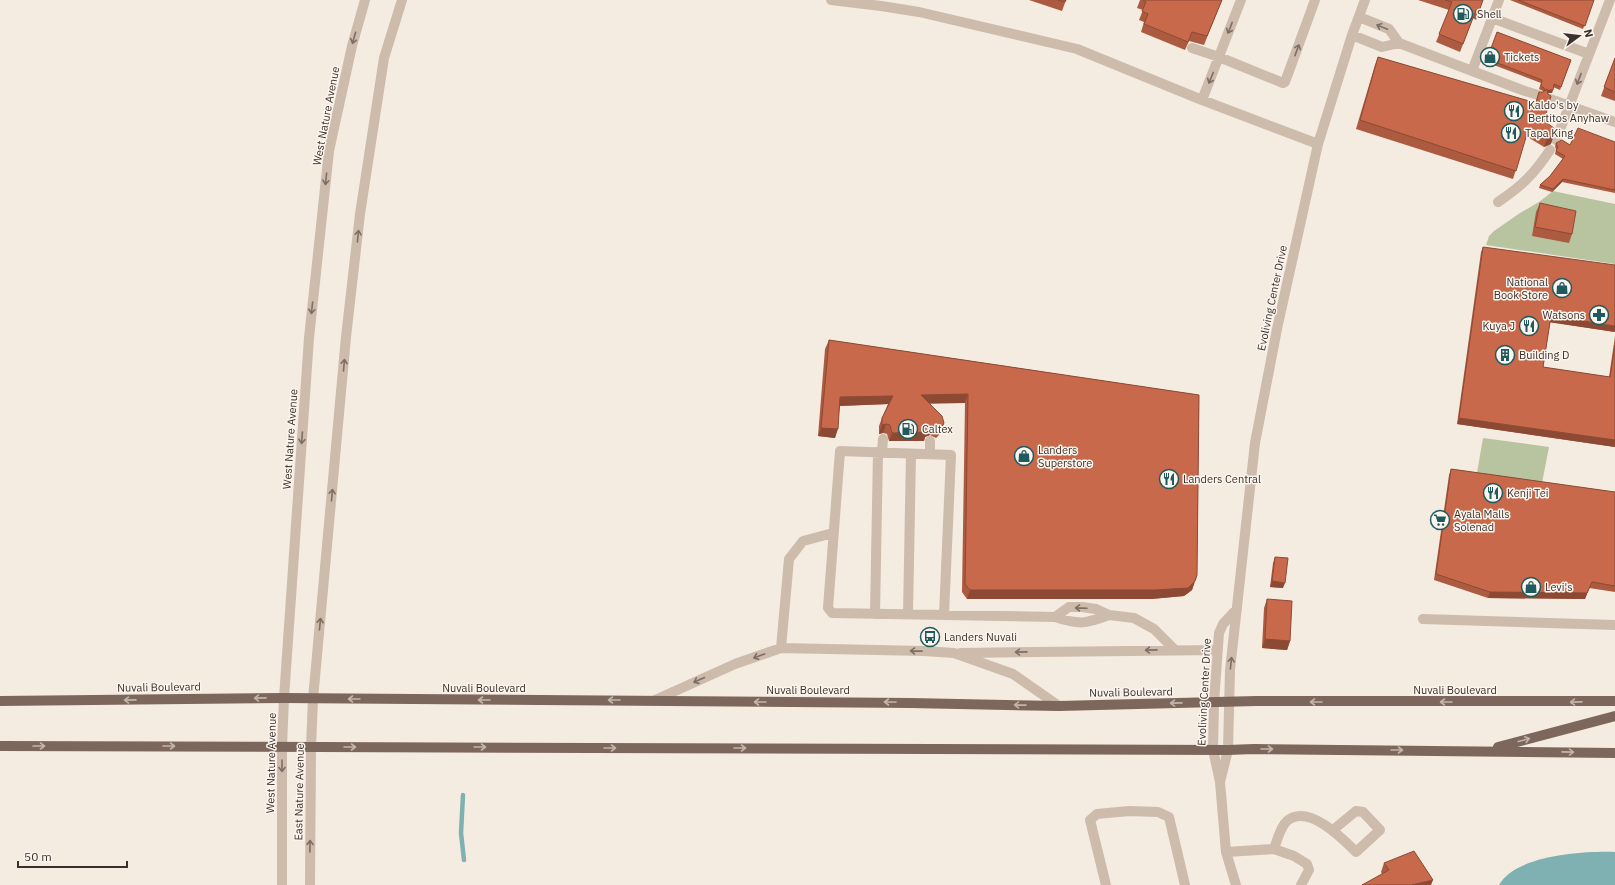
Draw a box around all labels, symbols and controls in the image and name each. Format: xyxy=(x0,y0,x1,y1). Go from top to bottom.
fuel station icon: Shell xyxy=(1452,3,1474,25)
place label: Shell xyxy=(1477,7,1502,21)
north arrow xyxy=(1559,16,1599,56)
one-way arrow xyxy=(1226,22,1233,34)
one-way arrow xyxy=(1376,22,1388,30)
text: N xyxy=(1581,28,1596,39)
one-way arrow xyxy=(350,31,358,44)
one-way arrow xyxy=(1293,44,1301,56)
shop icon: Tickets xyxy=(1479,46,1501,68)
place label: Tickets xyxy=(1504,50,1539,64)
street label: West Nature Avenue xyxy=(310,65,342,167)
one-way arrow xyxy=(1206,72,1214,84)
one-way arrow xyxy=(1575,73,1582,85)
place label: Kaldo's by Bertitos Anyhaw xyxy=(1528,98,1610,125)
restaurant icon: Kaldo's by Bertitos Anyhaw xyxy=(1503,100,1525,122)
restaurant icon: Tapa King xyxy=(1500,122,1522,144)
place label: Tapa King xyxy=(1525,126,1573,140)
one-way arrow xyxy=(322,172,330,185)
one-way arrow xyxy=(354,230,361,243)
street label: Evoliving Center Drive xyxy=(1254,244,1290,352)
place label: National Book Store xyxy=(1494,275,1548,302)
shop icon: National Book Store xyxy=(1551,277,1573,299)
one-way arrow xyxy=(309,301,316,314)
pharmacy icon: Watsons xyxy=(1588,304,1610,326)
place label: Watsons xyxy=(1542,308,1585,322)
restaurant icon: Kuya J xyxy=(1518,315,1540,337)
place label: Kuya J xyxy=(1482,319,1515,333)
building icon: Building D xyxy=(1494,344,1516,366)
place label: Building D xyxy=(1519,348,1569,362)
one-way arrow xyxy=(340,359,347,372)
street label: West Nature Avenue xyxy=(280,388,300,490)
fuel station icon: Caltex xyxy=(897,418,919,440)
place label: Caltex xyxy=(922,422,953,436)
one-way arrow xyxy=(299,431,306,444)
place label: Landers Superstore xyxy=(1038,443,1092,470)
shop icon: Landers Superstore xyxy=(1013,445,1035,467)
restaurant icon: Landers Central xyxy=(1158,468,1180,490)
place label: Landers Central xyxy=(1183,472,1261,486)
restaurant icon: Kenji Tei xyxy=(1482,482,1504,504)
place label: Kenji Tei xyxy=(1507,486,1548,500)
one-way arrow xyxy=(328,489,336,502)
place label: Ayala Malls Solenad xyxy=(1454,507,1510,534)
supermarket icon: Ayala Malls Solenad xyxy=(1429,509,1451,531)
shop icon: Levi's xyxy=(1520,576,1542,598)
place label: Levi's xyxy=(1545,580,1573,594)
one-way arrow xyxy=(1075,604,1088,611)
one-way arrow xyxy=(317,618,324,631)
bus stop icon: Landers Nuvali xyxy=(919,626,941,648)
place label: Landers Nuvali xyxy=(944,630,1017,644)
street label: Evoliving Center Drive xyxy=(1194,638,1214,746)
one-way arrow xyxy=(1145,646,1158,654)
one-way arrow xyxy=(910,647,923,655)
one-way arrow xyxy=(1015,648,1028,656)
one-way arrow xyxy=(753,652,765,660)
one-way arrow xyxy=(1227,657,1235,670)
one-way arrow xyxy=(694,677,706,684)
street label: Nuvali Boulevard xyxy=(117,679,201,695)
street label: Nuvali Boulevard xyxy=(442,681,526,695)
street label: Nuvali Boulevard xyxy=(766,683,850,697)
street label: Nuvali Boulevard xyxy=(1413,683,1497,697)
street label: Nuvali Boulevard xyxy=(1089,684,1173,700)
one-way arrow xyxy=(254,694,267,702)
one-way arrow xyxy=(348,695,361,703)
one-way arrow xyxy=(124,696,137,704)
one-way arrow xyxy=(478,696,491,704)
one-way arrow xyxy=(608,696,621,704)
one-way arrow xyxy=(754,698,767,706)
one-way arrow xyxy=(884,698,897,706)
one-way arrow xyxy=(1310,698,1323,706)
one-way arrow xyxy=(1440,698,1453,706)
one-way arrow xyxy=(1570,698,1583,706)
one-way arrow xyxy=(1170,699,1183,707)
one-way arrow xyxy=(1014,701,1027,709)
street label: West Nature Avenue xyxy=(263,713,279,813)
one-way arrow xyxy=(1518,736,1531,744)
one-way arrow xyxy=(32,742,45,750)
one-way arrow xyxy=(162,742,175,750)
street label: East Nature Avenue xyxy=(291,743,307,841)
one-way arrow xyxy=(343,743,356,751)
one-way arrow xyxy=(473,743,486,751)
one-way arrow xyxy=(603,744,616,752)
one-way arrow xyxy=(733,744,746,752)
one-way arrow xyxy=(1260,745,1273,753)
one-way arrow xyxy=(1390,746,1403,754)
one-way arrow xyxy=(1561,748,1574,756)
one-way arrow xyxy=(278,759,286,772)
one-way arrow xyxy=(306,840,314,853)
scale bar xyxy=(18,843,127,869)
text: 50 m xyxy=(24,849,52,864)

